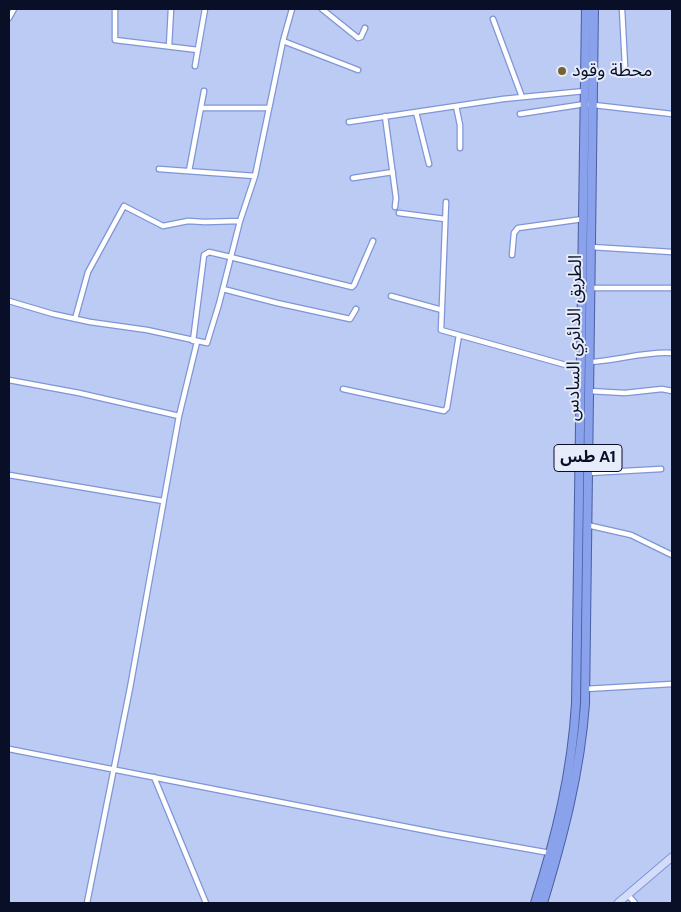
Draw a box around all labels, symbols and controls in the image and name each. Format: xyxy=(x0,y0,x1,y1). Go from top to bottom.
place label: محطة وقود xyxy=(572,60,652,82)
marker: محطة وقود xyxy=(556,65,568,77)
street label: الطريق الدائري السادس xyxy=(563,255,587,421)
road number: طس A1 xyxy=(554,444,622,472)

